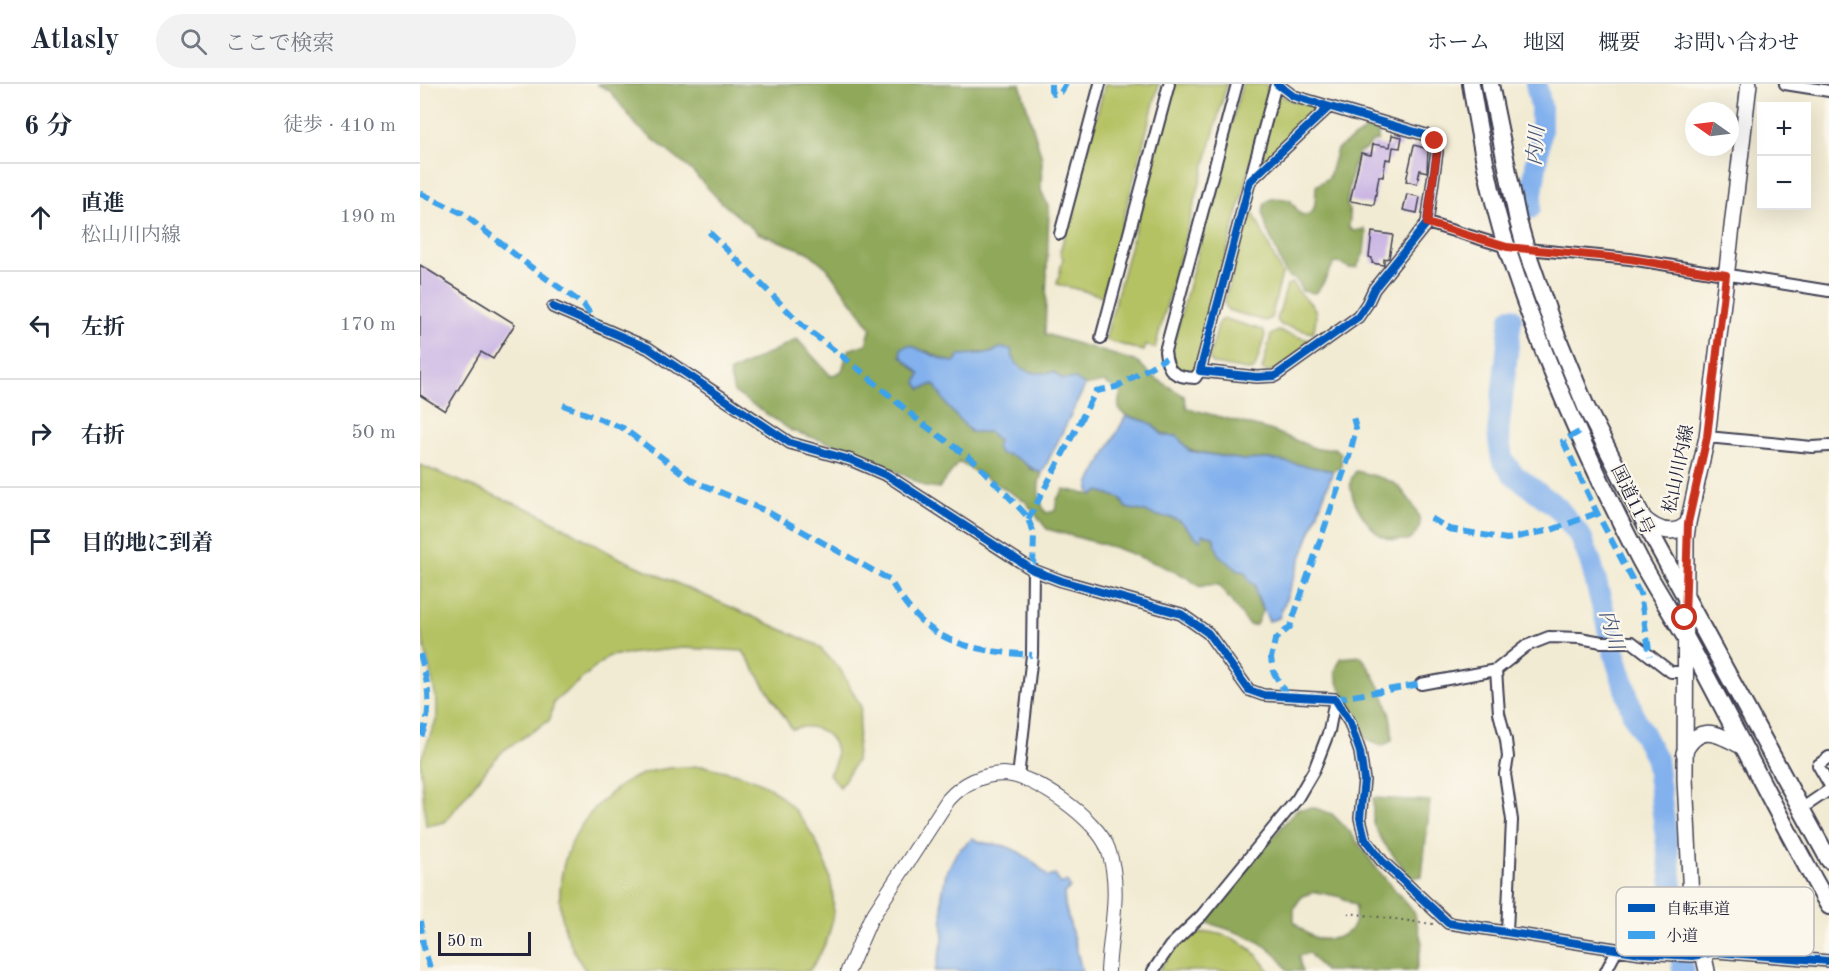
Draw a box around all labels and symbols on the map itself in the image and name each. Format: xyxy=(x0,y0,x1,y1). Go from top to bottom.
north arrow xyxy=(1685,102,1739,156)
water label: 内川 xyxy=(1523,123,1549,167)
route end xyxy=(1421,127,1447,153)
street label: 松山川内線 xyxy=(1659,423,1697,515)
street label: 国道11号 xyxy=(1607,462,1658,538)
route start xyxy=(1671,604,1697,630)
water label: 内川 xyxy=(1595,607,1628,654)
legend xyxy=(1616,887,1814,956)
text: 自転車道 xyxy=(1666,900,1730,918)
text: 小道 xyxy=(1666,927,1698,945)
scale bar xyxy=(438,929,531,956)

